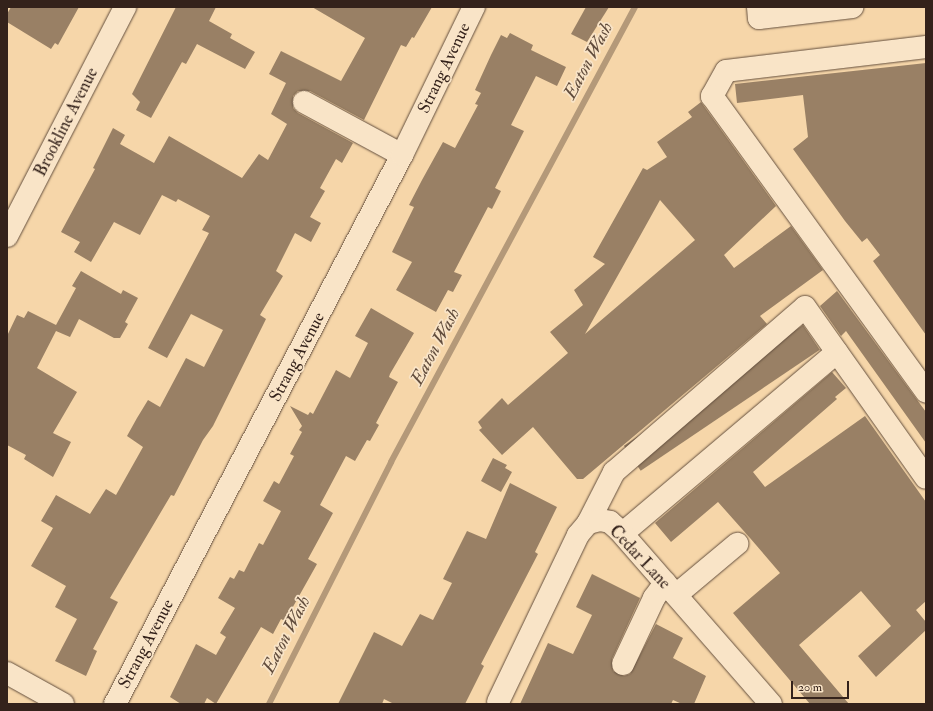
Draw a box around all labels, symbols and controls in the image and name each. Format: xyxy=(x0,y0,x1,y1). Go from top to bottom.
street label: Strang Avenue xyxy=(413,19,475,117)
water label: Eaton Wash xyxy=(560,19,618,103)
street label: Brookline Avenue xyxy=(30,64,102,180)
water label: Eaton Wash xyxy=(407,305,465,389)
street label: Strang Avenue xyxy=(265,309,329,405)
street label: Cedar Lane xyxy=(605,521,675,593)
water label: Eaton Wash xyxy=(258,593,316,677)
street label: Strang Avenue xyxy=(114,596,178,692)
scale bar xyxy=(793,673,851,699)
text: 20 m xyxy=(798,680,822,695)

